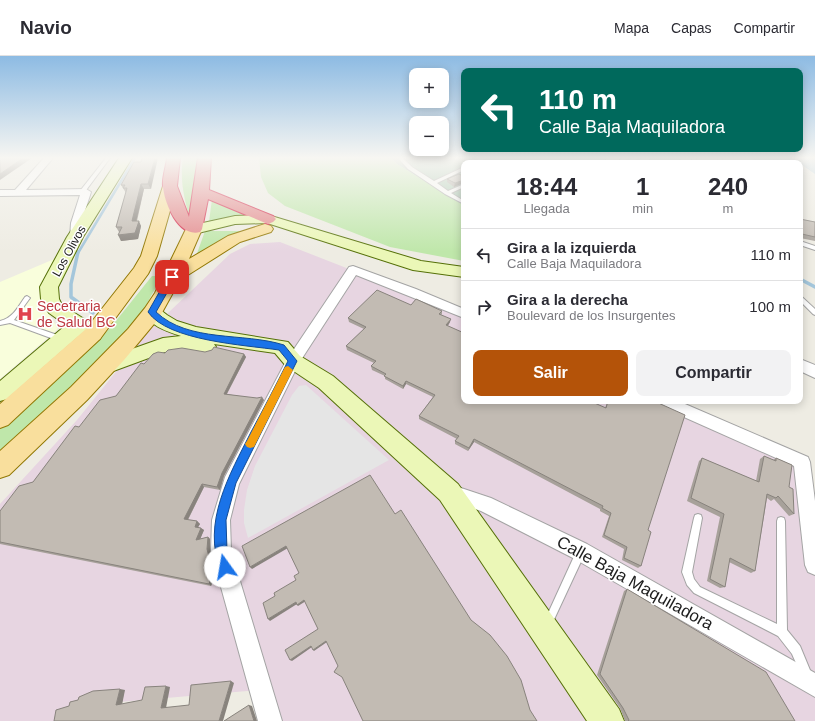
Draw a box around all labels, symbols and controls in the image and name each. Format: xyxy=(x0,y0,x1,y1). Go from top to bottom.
text: Navio xyxy=(20,17,72,38)
text: Mapa xyxy=(614,20,649,36)
text: Capas xyxy=(671,20,712,36)
text: Compartir xyxy=(734,20,795,36)
map controls xyxy=(409,68,449,156)
button: + xyxy=(409,68,449,108)
icon: left xyxy=(473,84,525,136)
text: 110 m xyxy=(539,84,617,115)
button: − xyxy=(409,116,449,156)
text: Calle Baja Maquiladora xyxy=(539,117,725,137)
text: 18:44 xyxy=(516,173,577,200)
text: 1 xyxy=(636,173,649,200)
text: 240 xyxy=(708,173,748,200)
text: Llegada xyxy=(523,201,570,216)
text: min xyxy=(632,201,653,216)
text: m xyxy=(723,201,733,216)
street label: Los Olivos xyxy=(49,223,89,279)
text: Gira a la izquierda xyxy=(507,239,636,256)
icon: left xyxy=(473,244,495,266)
text: 110 m xyxy=(750,246,791,263)
text: Calle Baja Maquiladora xyxy=(507,256,641,271)
pin xyxy=(155,260,189,294)
icon: arrive xyxy=(161,266,183,288)
text: Gira a la derecha xyxy=(507,291,628,308)
icon: right xyxy=(473,296,495,318)
place label: Secetraria de Salud BC xyxy=(37,298,116,330)
text: 100 m xyxy=(749,298,791,315)
hospital icon: Secetraria de Salud BC xyxy=(16,305,34,323)
text: Boulevard de los Insurgentes xyxy=(507,308,675,323)
button: Salir xyxy=(473,350,628,396)
button: Compartir xyxy=(636,350,791,396)
street label: Calle Baja Maquiladora xyxy=(554,532,717,634)
position arrow xyxy=(204,546,246,588)

